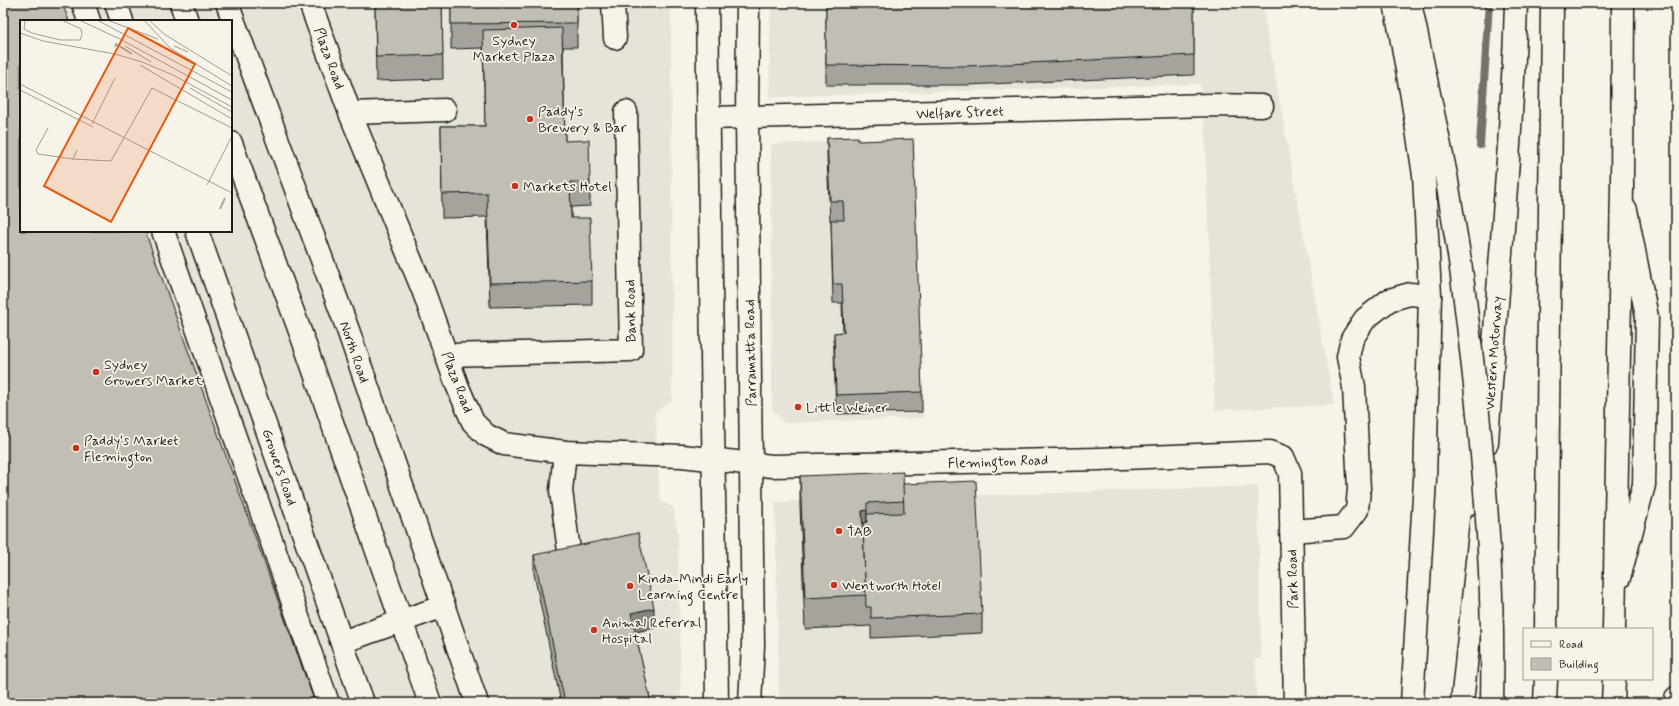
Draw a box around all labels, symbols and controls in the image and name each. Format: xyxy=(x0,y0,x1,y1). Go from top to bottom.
inset map xyxy=(20,20,232,232)
marker: Sydney Market Plaza xyxy=(509,20,519,30)
street label: Plaza Road xyxy=(310,25,349,92)
place label: Sydney Market Plaza xyxy=(473,32,555,66)
street label: Welfare Street xyxy=(916,102,1004,124)
place label: Paddy's Brewery & Bar xyxy=(538,103,627,137)
marker: Paddy's Brewery & Bar xyxy=(525,114,535,124)
place label: Markets Hotel xyxy=(523,178,612,196)
marker: Markets Hotel xyxy=(510,181,520,191)
street label: Bank Road xyxy=(621,279,641,342)
street label: Western Motorway xyxy=(1481,295,1507,411)
street label: Parramatta Road xyxy=(741,299,761,407)
street label: North Road xyxy=(335,319,373,386)
street label: Plaza Road xyxy=(437,349,477,416)
place label: Sydney Growers Market xyxy=(104,356,204,390)
marker: Sydney Growers Market xyxy=(91,367,101,377)
place label: Little Weiner xyxy=(806,399,888,417)
marker: Little Weiner xyxy=(793,402,803,412)
street label: Growers Road xyxy=(258,427,301,508)
place label: Paddy's Market Flemington xyxy=(84,432,178,468)
marker: Paddy's Market Flemington xyxy=(71,443,81,453)
street label: Flemington Road xyxy=(948,451,1048,475)
place label: TAB xyxy=(847,523,872,541)
marker: TAB xyxy=(834,526,844,536)
street label: Park Road xyxy=(1283,549,1303,609)
place label: Kinda-Mindi Early Learning Centre xyxy=(638,570,748,606)
place label: Wentworth Hotel xyxy=(842,577,941,595)
marker: Wentworth Hotel xyxy=(829,580,839,590)
marker: Kinda-Mindi Early Learning Centre xyxy=(625,581,635,591)
place label: Animal Referral Hospital xyxy=(602,614,701,648)
marker: Animal Referral Hospital xyxy=(589,625,599,635)
legend xyxy=(1523,628,1653,680)
text: Road xyxy=(1559,637,1583,653)
text: Building xyxy=(1559,657,1599,674)

